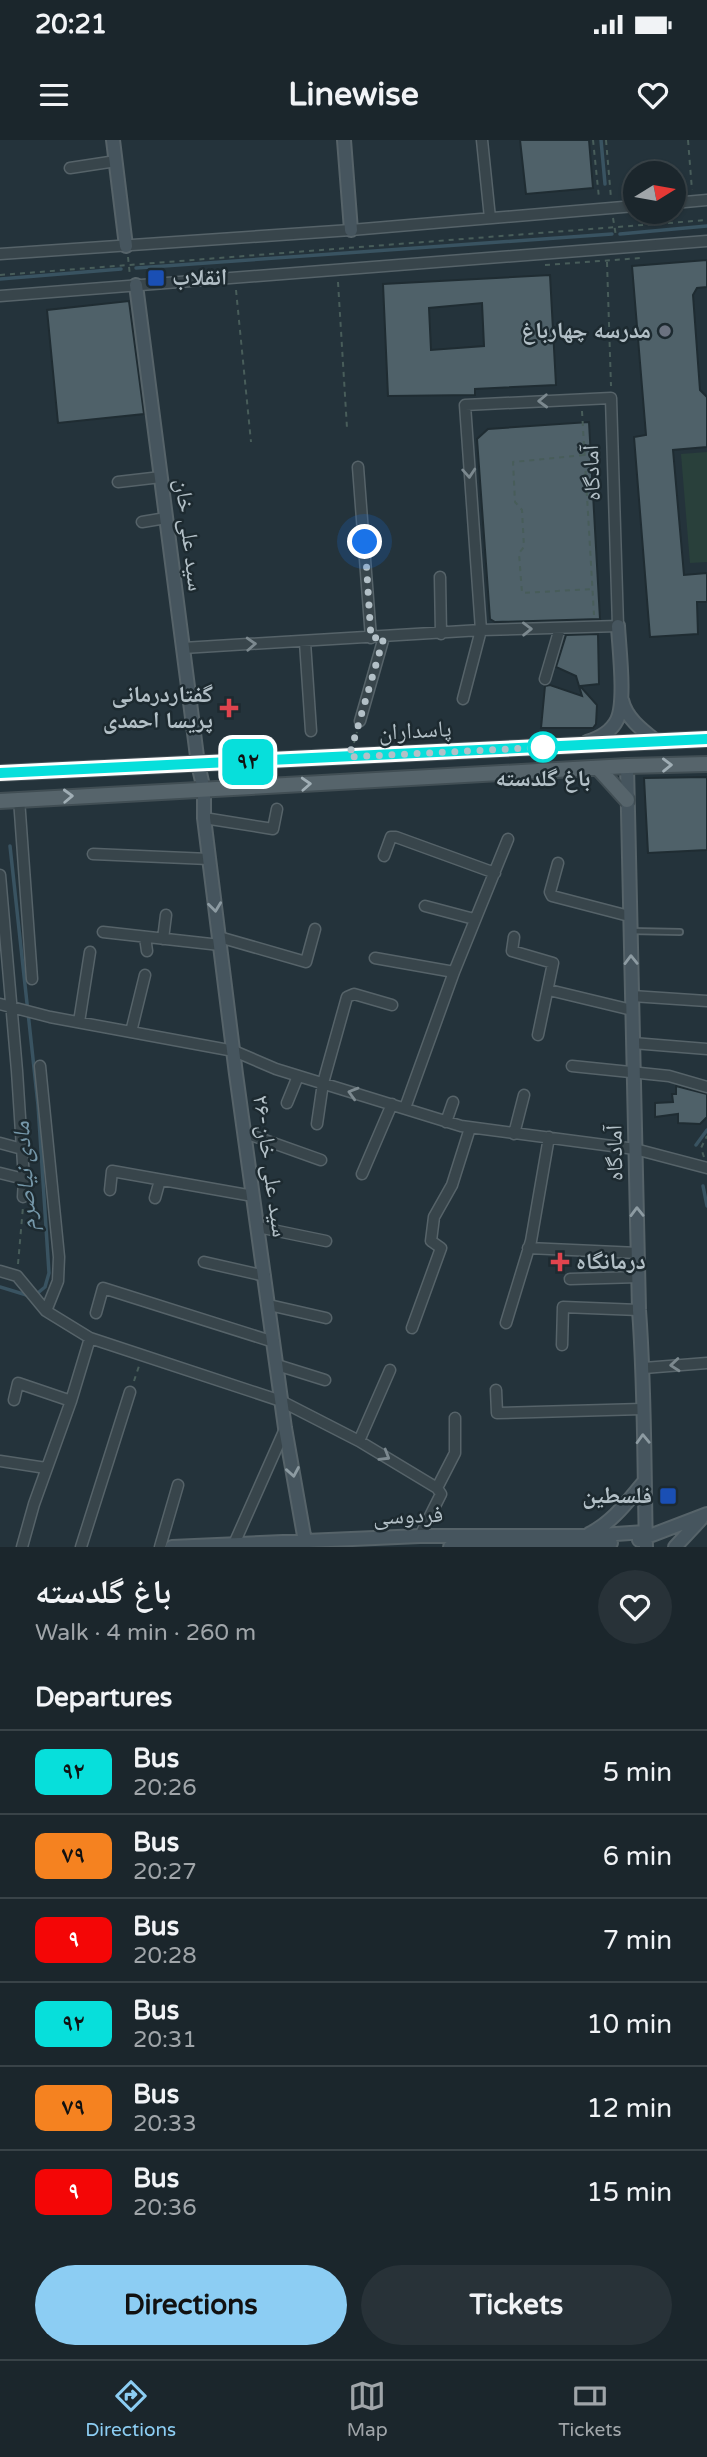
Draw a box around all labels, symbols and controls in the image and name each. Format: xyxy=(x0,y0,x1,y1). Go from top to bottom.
text: 20:21 xyxy=(35,9,107,40)
icon: menu xyxy=(35,76,73,114)
text: Linewise xyxy=(288,76,419,114)
icon: heart xyxy=(634,76,672,114)
north arrow xyxy=(623,161,686,224)
map controls xyxy=(623,161,686,224)
place label: انقلاب xyxy=(172,264,227,292)
marker: انقلاب xyxy=(146,268,166,288)
place label: مدرسه چهارباغ xyxy=(521,317,651,345)
marker: مدرسه چهارباغ xyxy=(657,323,673,339)
one-way arrow xyxy=(537,393,548,408)
street label: آمادگاه xyxy=(577,443,607,502)
one-way arrow xyxy=(461,468,476,479)
street label: سید علی خان xyxy=(168,477,210,593)
your location xyxy=(347,524,382,559)
one-way arrow xyxy=(522,621,533,636)
one-way arrow xyxy=(246,637,257,652)
place label: گفتاردرمانی پریسا احمدی xyxy=(103,681,213,735)
marker: گفتاردرمانی پریسا احمدی xyxy=(219,698,239,718)
street label: پاسداران xyxy=(378,715,452,747)
marker: باغ گلدسته xyxy=(528,732,558,762)
line badge: ۹۲ xyxy=(216,739,280,785)
text: ۹۲ xyxy=(236,747,260,776)
one-way arrow xyxy=(662,757,673,773)
place label: باغ گلدسته xyxy=(496,765,590,793)
one-way arrow xyxy=(301,777,312,792)
one-way arrow xyxy=(63,788,74,803)
one-way arrow xyxy=(207,901,222,913)
one-way arrow xyxy=(623,954,638,965)
one-way arrow xyxy=(348,1086,360,1101)
street label: ۲۶-سید علی خان xyxy=(246,1093,294,1239)
water label: مادی نیاصرم xyxy=(7,1120,44,1232)
street label: آمادگاه xyxy=(600,1124,629,1181)
one-way arrow xyxy=(629,1206,645,1217)
place label: درمانگاه xyxy=(576,1248,646,1276)
marker: درمانگاه xyxy=(550,1252,570,1272)
one-way arrow xyxy=(670,1358,681,1373)
one-way arrow xyxy=(635,1433,651,1444)
one-way arrow xyxy=(377,1448,390,1461)
one-way arrow xyxy=(285,1466,300,1478)
place label: فلسطین xyxy=(582,1482,652,1510)
marker: فلسطین xyxy=(658,1486,678,1506)
street label: فردوسی xyxy=(372,1501,444,1531)
button: heart xyxy=(598,1570,672,1644)
text: باغ گلدسته xyxy=(35,1573,171,1612)
text: Walk · 4 min · 260 m xyxy=(35,1619,256,1647)
text: Departures xyxy=(35,1682,172,1713)
text: Bus xyxy=(133,1743,179,1774)
text: ۹۲ xyxy=(62,1757,85,1786)
text: 5 min xyxy=(603,1757,672,1788)
text: 20:26 xyxy=(133,1774,197,1802)
text: Bus xyxy=(133,1827,179,1858)
text: ۷۹ xyxy=(62,1841,85,1870)
text: 6 min xyxy=(603,1841,672,1872)
text: 20:27 xyxy=(133,1858,197,1886)
text: Bus xyxy=(133,1911,179,1942)
text: ۹ xyxy=(68,1925,79,1954)
text: 7 min xyxy=(603,1925,672,1956)
text: 20:28 xyxy=(133,1942,197,1970)
text: Bus xyxy=(133,1995,179,2026)
text: ۹۲ xyxy=(62,2009,85,2038)
text: 10 min xyxy=(586,2009,672,2040)
text: 20:31 xyxy=(133,2026,197,2054)
text: Bus xyxy=(133,2079,179,2110)
text: ۷۹ xyxy=(62,2093,85,2122)
text: 12 min xyxy=(586,2093,672,2124)
text: 20:33 xyxy=(133,2110,197,2138)
text: Bus xyxy=(133,2163,179,2194)
text: ۹ xyxy=(68,2177,79,2206)
text: 15 min xyxy=(586,2177,672,2208)
text: 20:36 xyxy=(133,2194,197,2222)
button: Directions xyxy=(35,2265,347,2345)
button: Tickets xyxy=(361,2265,672,2345)
tab: Directions xyxy=(85,2377,176,2441)
tab: Map xyxy=(347,2377,388,2441)
tab: Tickets xyxy=(558,2377,622,2441)

